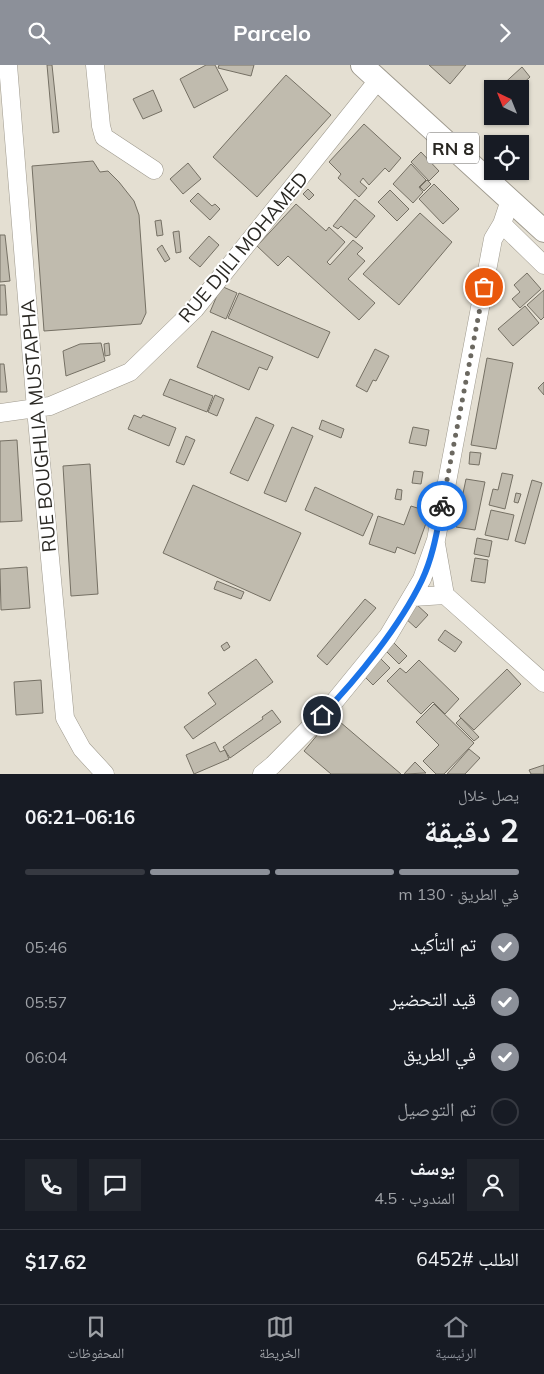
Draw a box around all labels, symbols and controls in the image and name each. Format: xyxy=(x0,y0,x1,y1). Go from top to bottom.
icon: search xyxy=(25,19,53,47)
text: Parcelo xyxy=(233,19,311,47)
icon: forward xyxy=(491,19,519,47)
north arrow xyxy=(484,80,529,125)
map controls xyxy=(484,80,529,180)
road number: RN 8 xyxy=(427,133,479,164)
button: locate xyxy=(484,135,529,180)
street label: RUE DJILI MOHAMED xyxy=(173,167,313,327)
pin xyxy=(463,266,505,308)
icon: bag xyxy=(470,273,498,301)
street label: RUE BOUGHLIA MUSTAPHA xyxy=(15,298,61,553)
courier xyxy=(417,481,467,531)
icon: bike xyxy=(428,492,456,520)
pin xyxy=(301,694,343,736)
icon: home xyxy=(308,701,336,729)
text: يصل خلال xyxy=(458,785,519,805)
text: 06:16–06:21 xyxy=(25,805,135,829)
text: 2 دقيقة xyxy=(424,810,519,850)
text: في الطريق · 130 m xyxy=(399,884,519,904)
text: تم التأكيد xyxy=(411,932,476,956)
icon: check xyxy=(491,933,519,961)
text: 05:46 xyxy=(25,937,67,957)
text: قيد التحضير xyxy=(390,987,476,1011)
icon: check xyxy=(491,988,519,1016)
text: 05:57 xyxy=(25,992,67,1012)
text: في الطريق xyxy=(403,1042,476,1066)
icon: check xyxy=(491,1043,519,1071)
text: 06:04 xyxy=(25,1047,67,1067)
text: تم التوصيل xyxy=(397,1097,476,1121)
text: يوسف xyxy=(410,1156,455,1180)
button: phone xyxy=(25,1159,77,1211)
button: chat xyxy=(89,1159,141,1211)
button: person xyxy=(467,1159,519,1211)
text: المندوب · 4.5 xyxy=(374,1188,455,1208)
text: الطلب #6452 xyxy=(416,1247,519,1271)
text: $17.62 xyxy=(25,1250,87,1274)
tab: المحفوظات xyxy=(67,1313,124,1367)
tab: الخريطة xyxy=(259,1313,300,1367)
tab: الرئيسية xyxy=(435,1313,477,1367)

